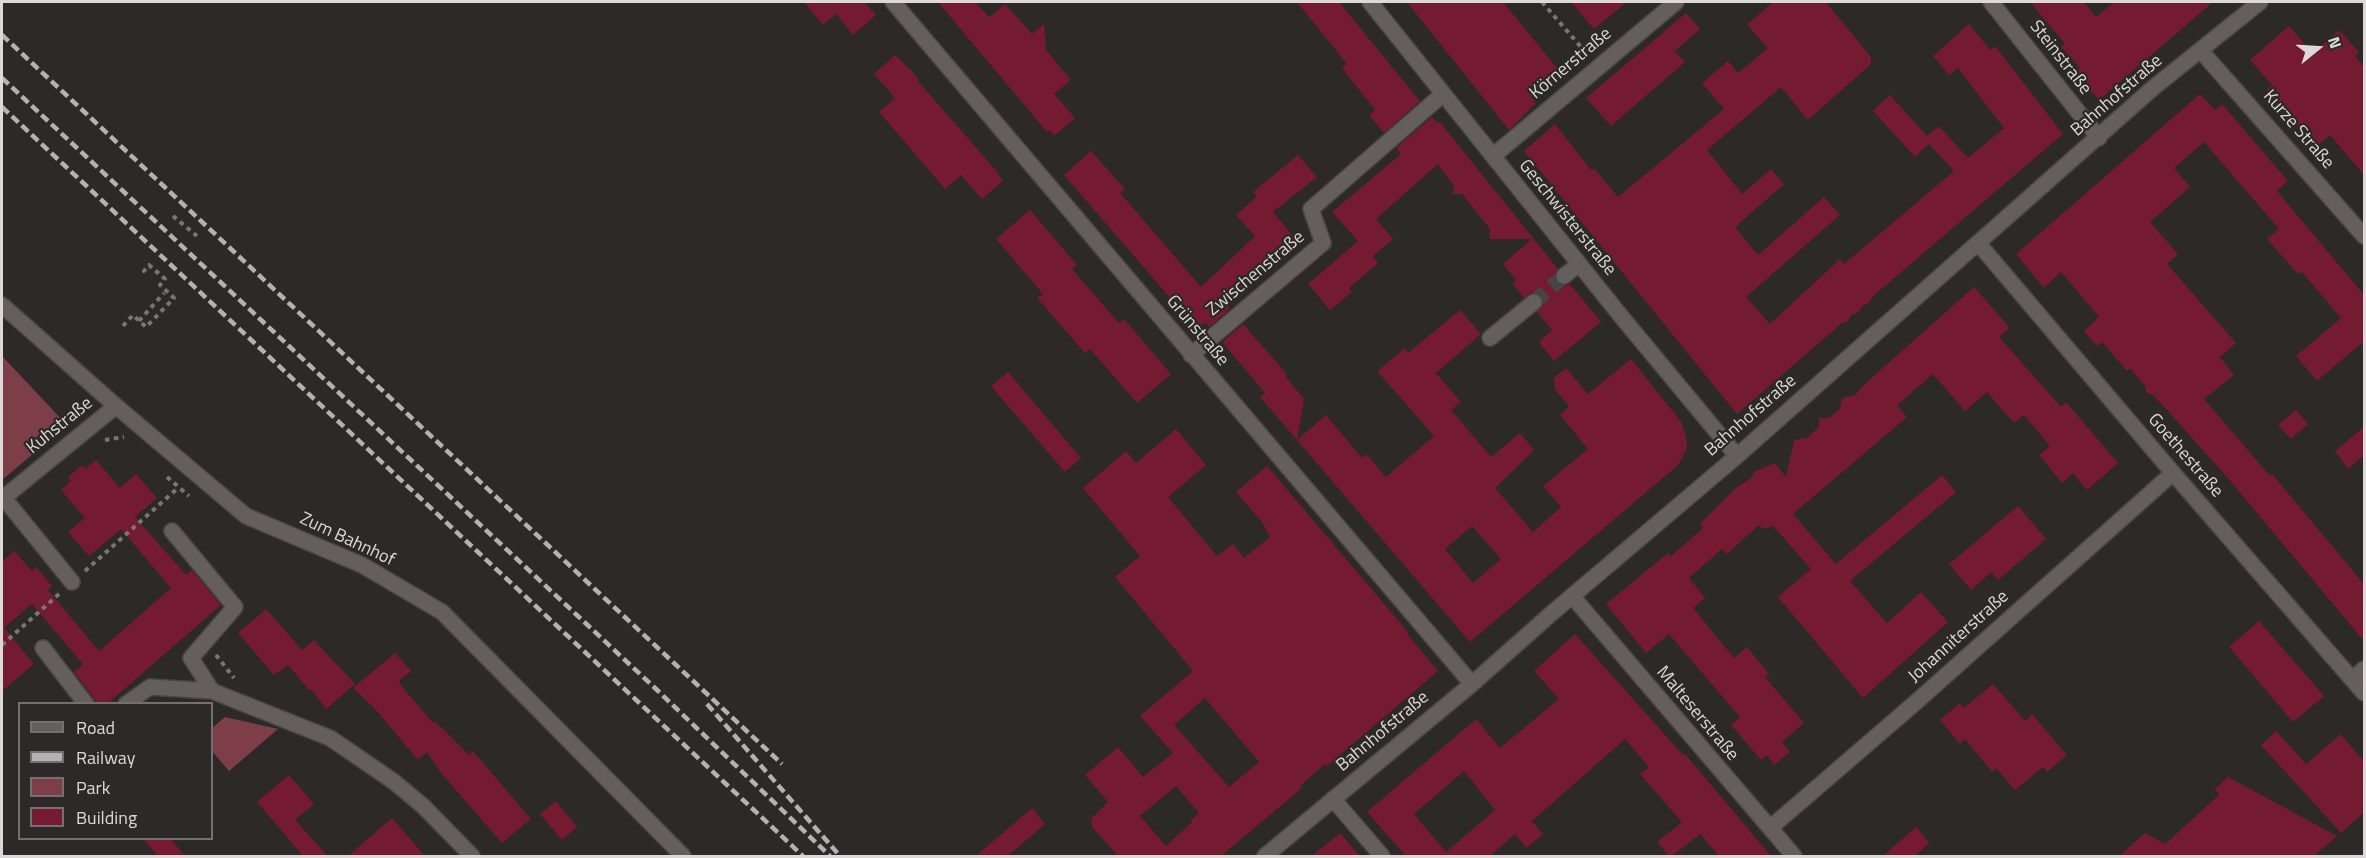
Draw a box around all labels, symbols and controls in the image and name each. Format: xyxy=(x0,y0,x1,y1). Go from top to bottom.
street label: Steinstraße xyxy=(2024,17,2096,99)
north arrow xyxy=(2288,18,2348,78)
street label: Körnerstraße xyxy=(1526,24,1616,104)
text: N xyxy=(2322,33,2348,51)
street label: Bahnhofstraße xyxy=(2067,50,2167,142)
street label: Kurze Straße xyxy=(2258,86,2338,174)
street label: Geschwisterstraße xyxy=(1514,156,1620,280)
street label: Zwischenstraße xyxy=(1203,227,1309,321)
street label: Grünstraße xyxy=(1161,291,1233,371)
street label: Bahnhofstraße xyxy=(1701,370,1801,462)
street label: Kuhstraße xyxy=(23,393,97,459)
street label: Goethestraße xyxy=(2143,410,2227,502)
street label: Zum Bahnhof xyxy=(296,509,398,571)
street label: Johanniterstraße xyxy=(1904,586,2014,688)
street label: Malteserstraße xyxy=(1651,662,1743,766)
street label: Bahnhofstraße xyxy=(1332,687,1434,777)
legend xyxy=(18,702,213,840)
text: Road xyxy=(76,714,115,741)
text: Railway xyxy=(76,744,135,771)
text: Park xyxy=(76,774,110,801)
text: Building xyxy=(76,804,137,831)

